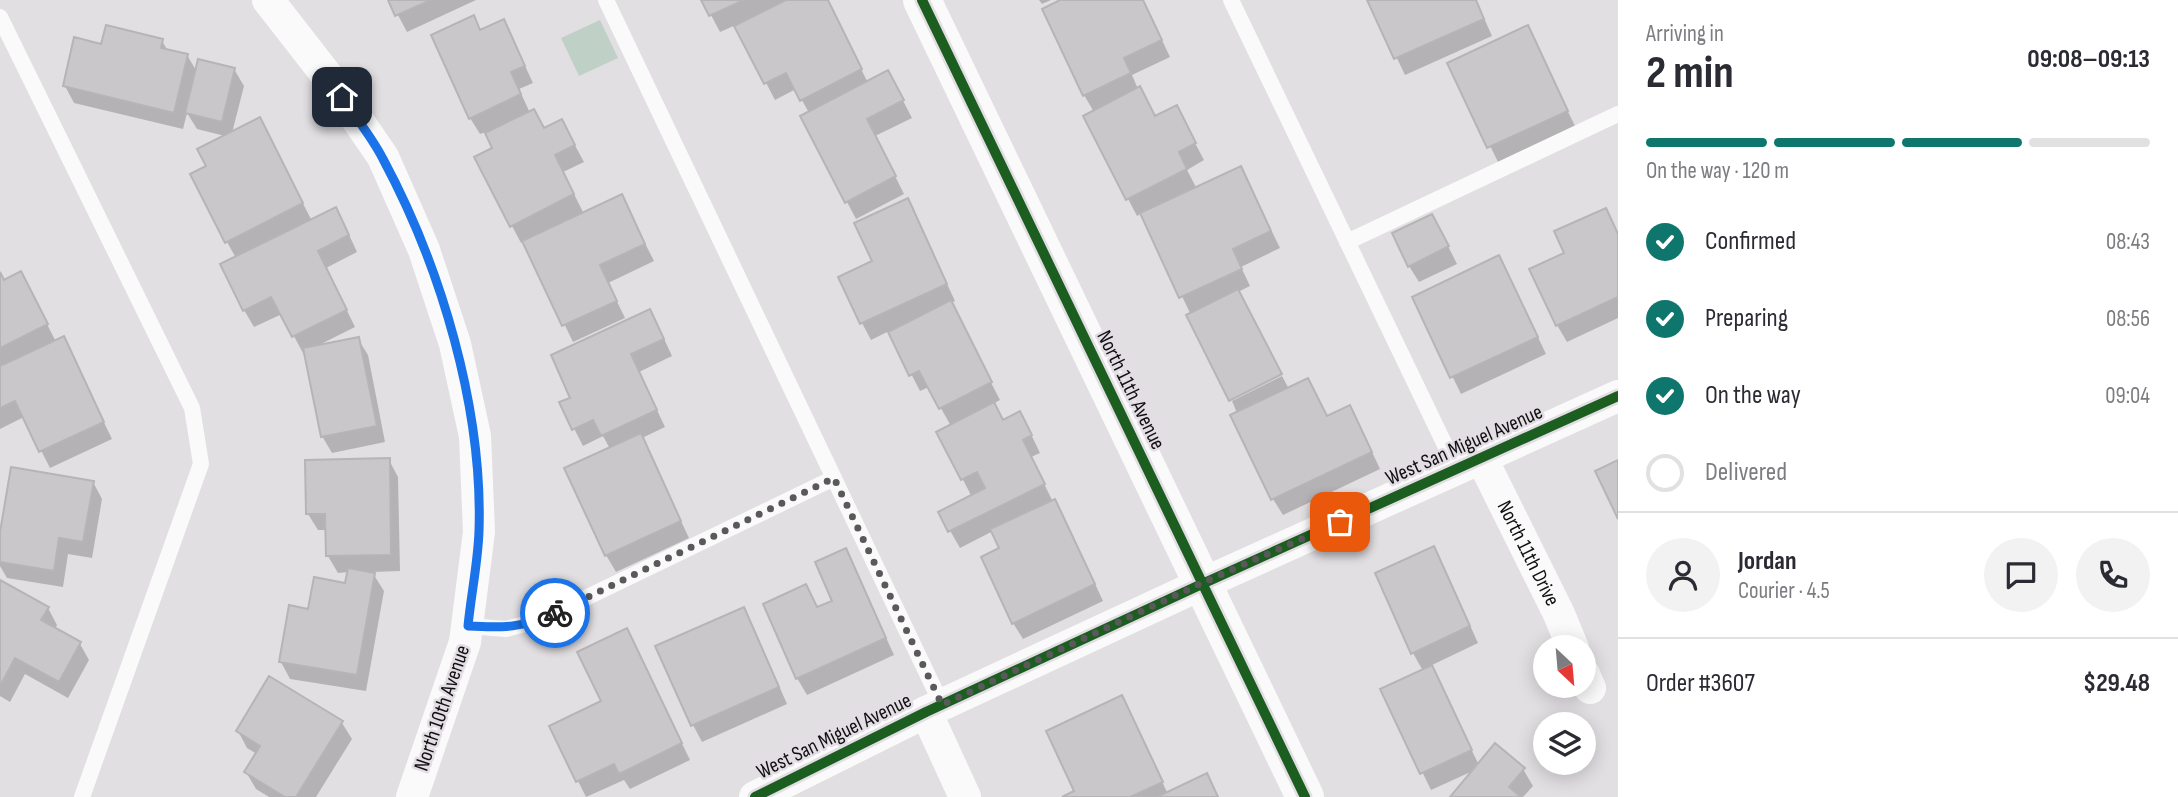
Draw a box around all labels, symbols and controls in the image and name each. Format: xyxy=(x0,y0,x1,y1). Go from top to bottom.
text: Arriving in xyxy=(1646,20,1724,48)
text: 09:08–09:13 xyxy=(2027,44,2150,75)
text: 2 min xyxy=(1646,46,1734,101)
pin xyxy=(312,67,372,127)
icon: home xyxy=(323,78,361,116)
text: On the way · 120 m xyxy=(1646,157,1789,185)
icon: check xyxy=(1646,223,1684,261)
text: Confirmed xyxy=(1705,226,1796,257)
text: 08:43 xyxy=(2106,228,2150,256)
icon: check xyxy=(1646,300,1684,338)
text: Preparing xyxy=(1705,303,1788,334)
text: 08:56 xyxy=(2106,305,2150,333)
street label: North 11th Avenue xyxy=(1091,327,1171,453)
icon: check xyxy=(1646,377,1684,415)
text: On the way xyxy=(1705,380,1801,411)
text: 09:04 xyxy=(2105,382,2150,410)
street label: West San Miguel Avenue xyxy=(1382,399,1546,491)
text: Delivered xyxy=(1705,457,1787,488)
pin xyxy=(1310,492,1370,552)
street label: North 11th Drive xyxy=(1492,496,1565,610)
icon: bag xyxy=(1321,503,1359,541)
button: person xyxy=(1646,538,1720,612)
button: chat xyxy=(1984,538,2058,612)
button: phone xyxy=(2076,538,2150,612)
text: Jordan xyxy=(1738,546,1796,577)
text: Courier · 4.5 xyxy=(1738,577,1830,605)
courier xyxy=(520,578,590,648)
icon: bike xyxy=(536,594,574,632)
north arrow xyxy=(1533,635,1596,698)
map controls xyxy=(1533,635,1596,775)
street label: North 10th Avenue xyxy=(409,642,475,774)
text: Order #3607 xyxy=(1646,668,1755,699)
text: $29.48 xyxy=(2083,668,2150,699)
street label: West San Miguel Avenue xyxy=(753,688,915,784)
button: layers xyxy=(1533,712,1596,775)

